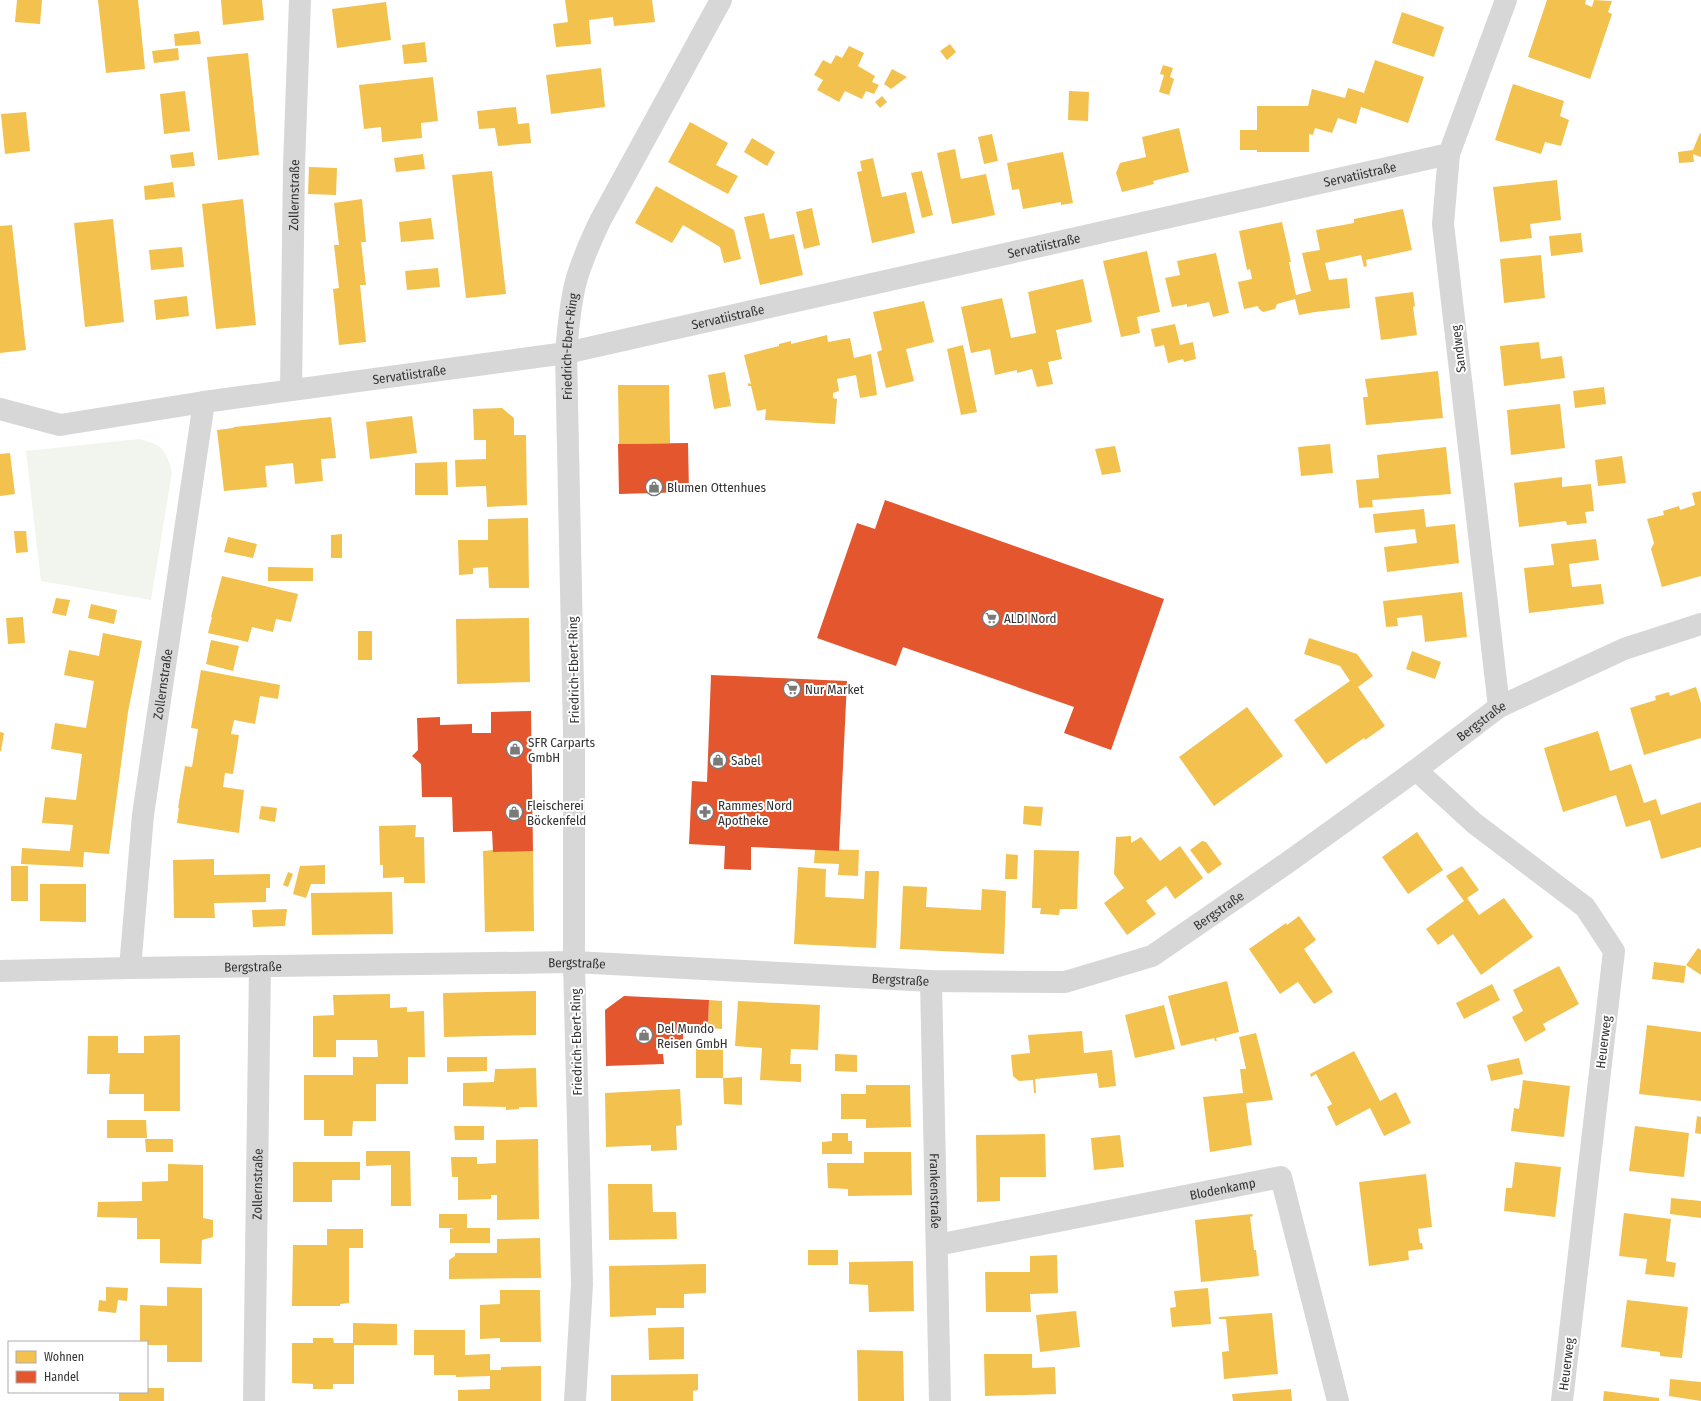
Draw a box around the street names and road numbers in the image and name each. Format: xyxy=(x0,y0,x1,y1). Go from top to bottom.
street label: Zollernstraße xyxy=(286,159,302,231)
street label: Servatiistraße xyxy=(1322,159,1398,190)
street label: Servatiistraße xyxy=(1006,230,1082,261)
street label: Friedrich-Ebert-Ring xyxy=(559,291,581,400)
street label: Servatiistraße xyxy=(690,302,766,332)
street label: Sandweg xyxy=(1448,323,1469,374)
street label: Servatiistraße xyxy=(372,362,447,387)
street label: Friedrich-Ebert-Ring xyxy=(565,615,582,724)
street label: Zollernstraße xyxy=(150,648,175,720)
street label: Bergstraße xyxy=(1454,698,1508,744)
street label: Bergstraße xyxy=(1191,888,1247,933)
street label: Bergstraße xyxy=(548,955,606,972)
street label: Bergstraße xyxy=(224,959,282,975)
street label: Bergstraße xyxy=(871,971,930,989)
street label: Friedrich-Ebert-Ring xyxy=(568,987,585,1096)
street label: Heuerweg xyxy=(1593,1014,1614,1069)
street label: Zollernstraße xyxy=(250,1148,265,1220)
street label: Frankenstraße xyxy=(927,1153,943,1229)
street label: Blodenkamp xyxy=(1188,1175,1257,1203)
street label: Heuerweg xyxy=(1556,1336,1577,1391)

